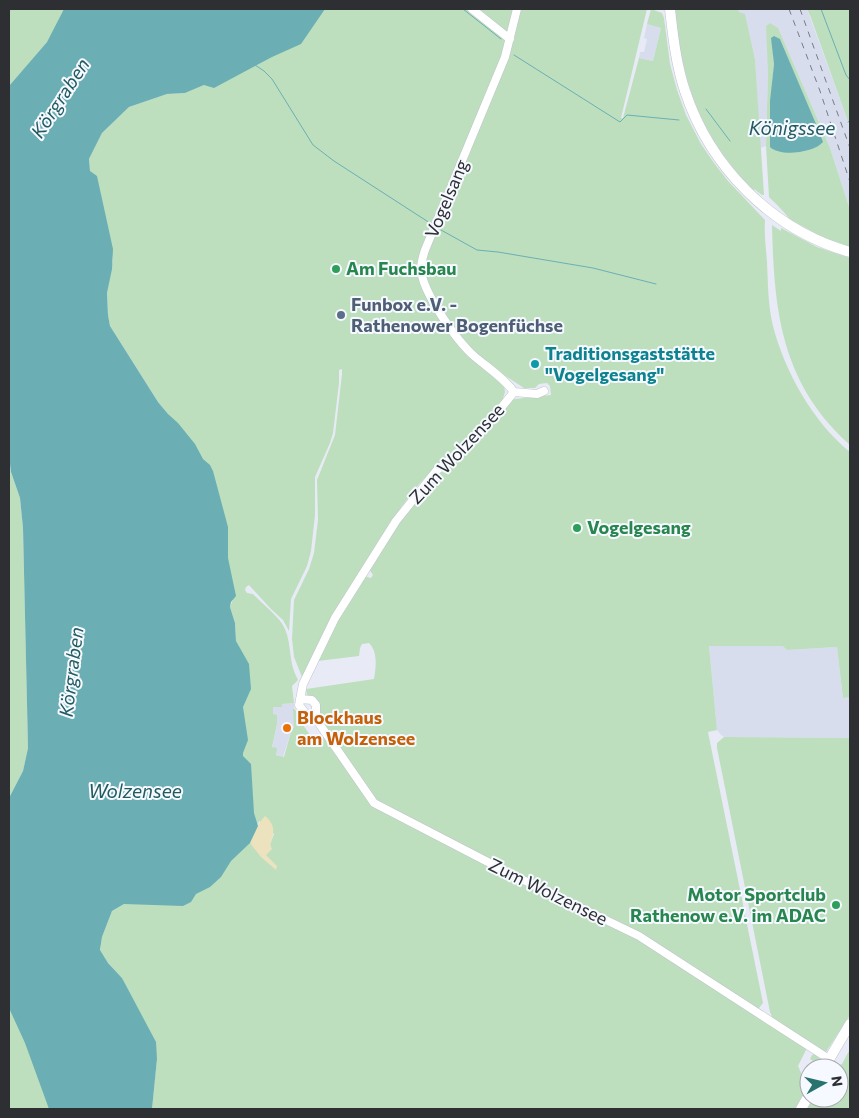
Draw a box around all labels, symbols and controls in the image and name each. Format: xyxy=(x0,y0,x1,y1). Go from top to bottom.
water label: Körgraben xyxy=(25,53,94,142)
water label: Königssee xyxy=(749,116,835,139)
street label: Vogelsang xyxy=(420,156,473,241)
place label: Am Fuchsbau xyxy=(346,257,457,279)
marker: Am Fuchsbau xyxy=(330,263,342,275)
place label: Funbox e.V. - Rathenower Bogenfüchse xyxy=(351,293,563,336)
marker: Funbox e.V. - Rathenower Bogenfüchse xyxy=(335,309,347,321)
place label: Traditionsgaststätte "Vogelgesang" xyxy=(545,342,715,385)
marker: Traditionsgaststätte "Vogelgesang" xyxy=(529,358,541,370)
street label: Zum Wolzensee xyxy=(404,398,509,508)
place label: Vogelgesang xyxy=(587,516,691,538)
marker: Vogelgesang xyxy=(571,522,583,534)
water label: Körgraben xyxy=(54,625,87,718)
place label: Blockhaus am Wolzensee xyxy=(297,706,415,749)
marker: Blockhaus am Wolzensee xyxy=(281,722,293,734)
water label: Wolzensee xyxy=(88,779,182,802)
street label: Zum Wolzensee xyxy=(485,853,612,929)
place label: Motor Sportclub Rathenow e.V. im ADAC xyxy=(630,883,826,926)
marker: Motor Sportclub Rathenow e.V. im ADAC xyxy=(830,899,842,911)
north arrow xyxy=(799,1058,849,1108)
text: N xyxy=(828,1075,847,1088)

